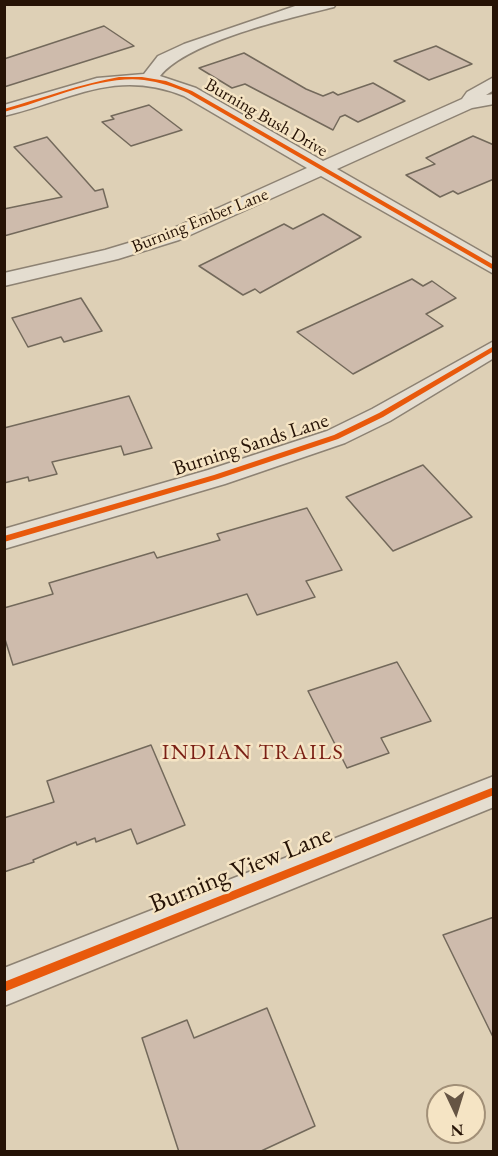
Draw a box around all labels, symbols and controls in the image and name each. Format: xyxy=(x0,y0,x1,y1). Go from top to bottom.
street label: Burning Bush Drive xyxy=(201,74,331,162)
street label: Burning Ember Lane xyxy=(129,184,271,258)
street label: Burning Sands Lane xyxy=(170,408,332,482)
district label: INDIAN TRAILS xyxy=(162,740,344,766)
street label: Burning View Lane xyxy=(145,819,337,921)
north arrow xyxy=(426,1084,486,1144)
text: N xyxy=(450,1120,464,1141)

